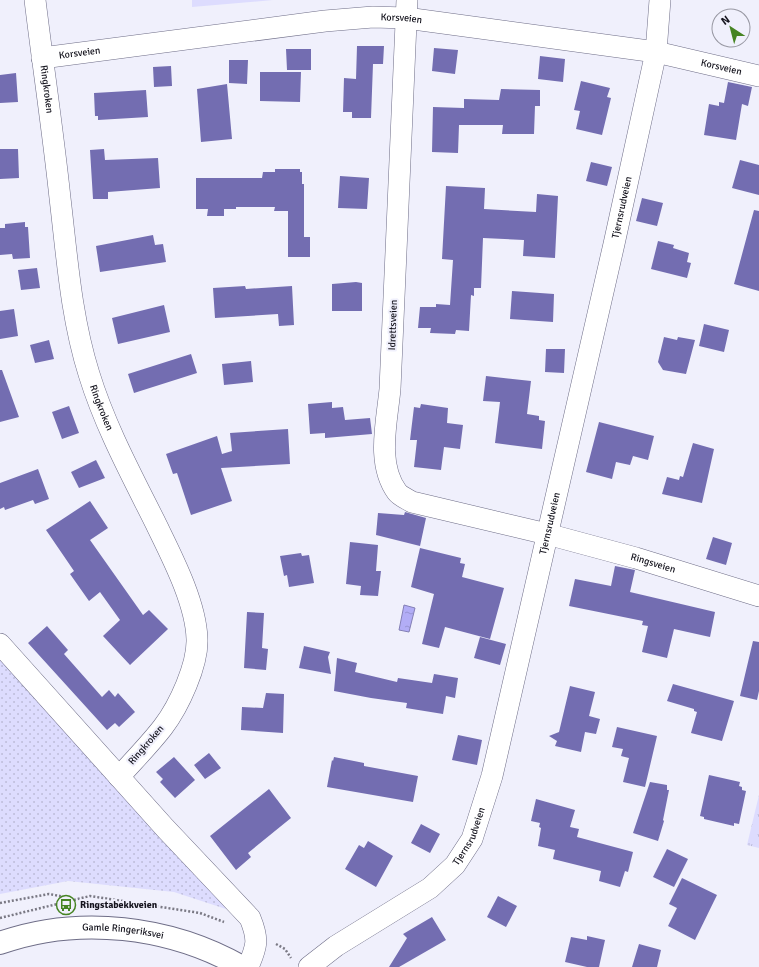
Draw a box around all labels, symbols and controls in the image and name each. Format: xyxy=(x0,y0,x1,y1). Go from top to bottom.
north arrow xyxy=(711,8,751,48)
street label: Korsveien xyxy=(380,11,423,26)
text: N xyxy=(718,13,732,28)
street label: Korsveien xyxy=(58,44,101,62)
street label: Korsveien xyxy=(700,57,743,78)
street label: Ringkroken xyxy=(37,64,56,114)
street label: Tjernsrudveien xyxy=(609,175,635,240)
street label: Idrettsveien xyxy=(386,299,400,351)
street label: Ringkroken xyxy=(87,383,116,433)
street label: Tjernsrudveien xyxy=(537,491,563,556)
street label: Ringsveien xyxy=(629,551,677,576)
street label: Ringkroken xyxy=(126,723,166,767)
street label: Tjernsrudveien xyxy=(450,806,488,868)
bus stop icon: Ringstabekkveien xyxy=(55,894,77,916)
place label: Ringstabekkveien xyxy=(80,899,158,911)
street label: Gamle Ringeriksvei xyxy=(82,921,165,942)

